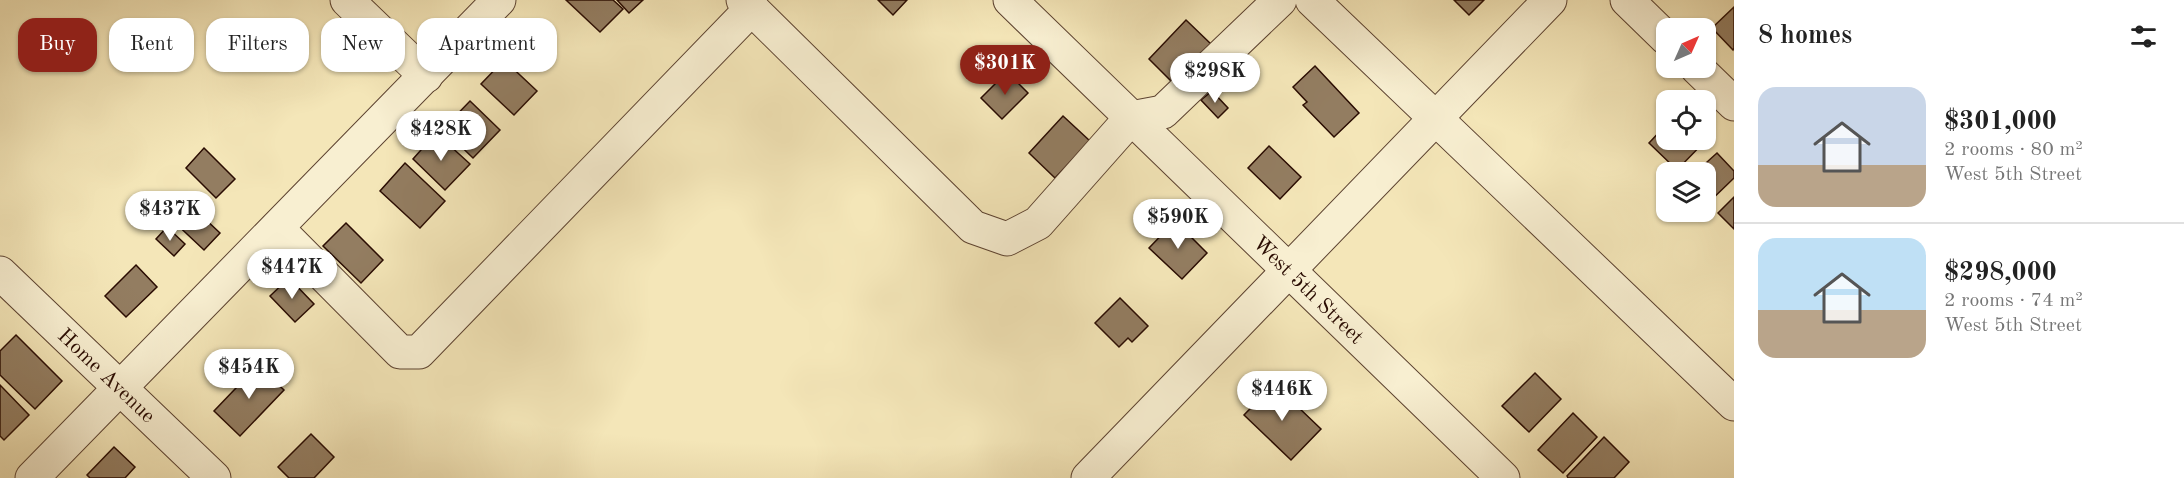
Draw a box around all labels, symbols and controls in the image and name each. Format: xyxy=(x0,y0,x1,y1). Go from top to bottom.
chip: Buy xyxy=(18,18,97,72)
chip: Rent xyxy=(109,18,194,72)
chip: Filters xyxy=(206,18,309,72)
chip: New xyxy=(321,18,405,72)
chip: Apartment xyxy=(417,18,557,72)
north arrow xyxy=(1656,18,1716,78)
map controls xyxy=(1656,18,1716,222)
icon: filters xyxy=(2127,20,2160,53)
text: 8 homes xyxy=(1758,23,1852,49)
pin: $301K xyxy=(963,45,1047,96)
pin: $298K xyxy=(1173,53,1257,104)
text: $301K xyxy=(974,54,1036,74)
text: $298K xyxy=(1184,62,1246,82)
button: locate xyxy=(1656,90,1716,150)
text: $301,000 xyxy=(1944,109,2057,135)
pin: $428K xyxy=(399,111,483,162)
icon: home xyxy=(1806,111,1878,183)
text: $428K xyxy=(410,120,472,140)
text: 2 rooms · 80 m² xyxy=(1944,140,2083,160)
button: layers xyxy=(1656,162,1716,222)
text: West 5th Street xyxy=(1944,165,2082,185)
pin: $437K xyxy=(128,191,212,242)
pin: $590K xyxy=(1136,199,1220,250)
text: $437K xyxy=(139,200,201,220)
text: $590K xyxy=(1147,208,1209,228)
street label: West 5th Street xyxy=(1248,233,1367,349)
pin: $447K xyxy=(250,249,334,300)
text: $447K xyxy=(261,258,323,278)
text: $298,000 xyxy=(1944,260,2057,286)
icon: home xyxy=(1806,262,1878,334)
text: 2 rooms · 74 m² xyxy=(1944,291,2083,311)
text: West 5th Street xyxy=(1944,316,2082,336)
street label: Home Avenue xyxy=(53,325,159,428)
pin: $454K xyxy=(207,349,291,400)
text: $454K xyxy=(218,358,280,378)
pin: $446K xyxy=(1240,371,1324,422)
text: $446K xyxy=(1251,380,1313,400)

